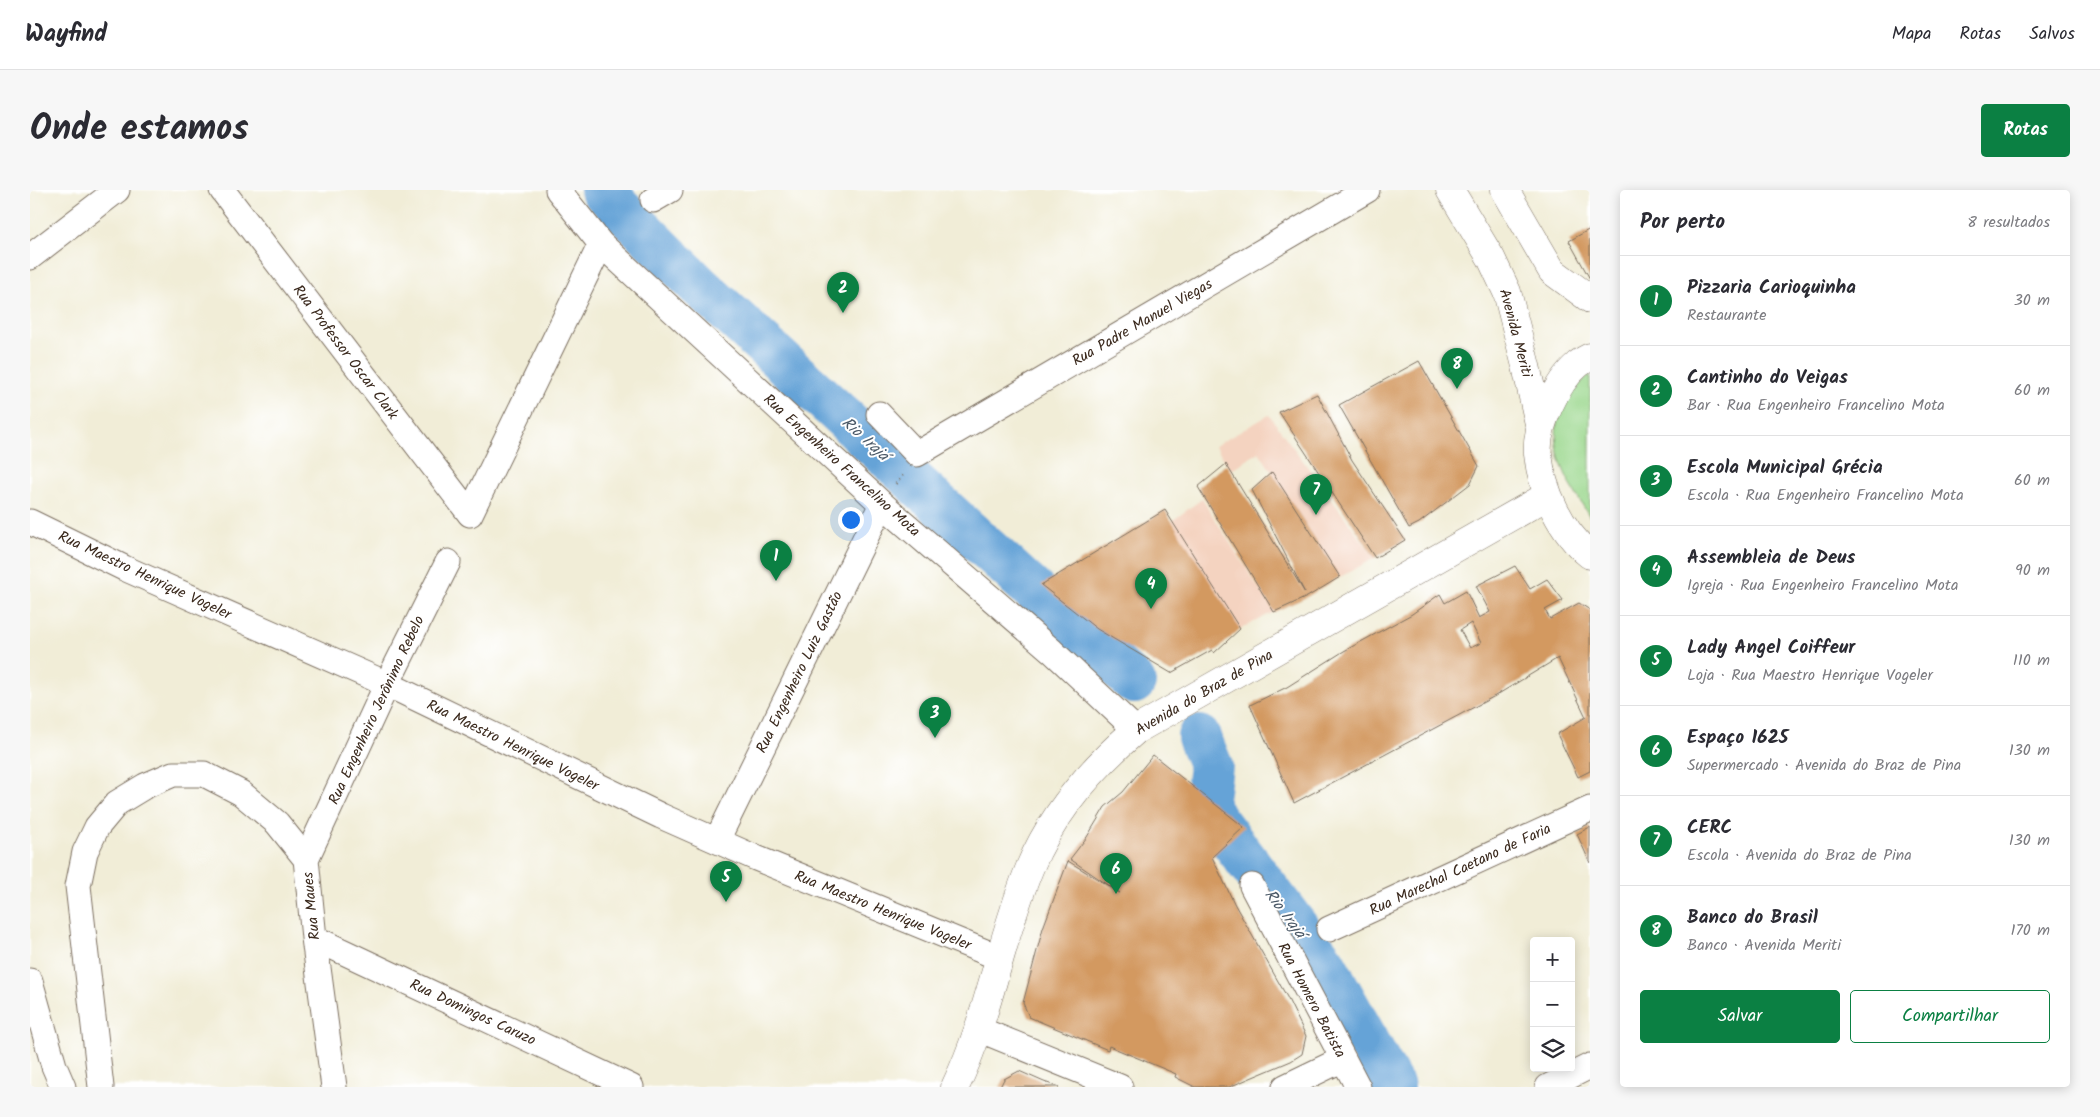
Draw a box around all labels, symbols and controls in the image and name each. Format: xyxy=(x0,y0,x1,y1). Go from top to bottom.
text: Wayfind xyxy=(25,15,107,54)
text: Mapa xyxy=(1892,20,1931,49)
text: Rotas xyxy=(1959,20,2001,49)
text: Salvos xyxy=(2029,20,2075,49)
text: Onde estamos xyxy=(30,102,249,158)
button: Rotas xyxy=(1981,104,2070,157)
text: Por perto xyxy=(1640,206,1725,239)
text: 8 resultados xyxy=(1967,210,2050,235)
pin: 2 xyxy=(827,272,859,313)
street label: Rua Padre Manuel Viegas xyxy=(1068,272,1218,373)
text: Pizzaria Carioquinha xyxy=(1687,273,1856,303)
street label: Rua Professor Oscar Clark xyxy=(286,280,405,426)
street label: Avenida Meriti xyxy=(1492,286,1539,382)
text: 1 xyxy=(1654,288,1658,313)
text: 30 m xyxy=(2014,288,2050,313)
text: Restaurante xyxy=(1687,303,1766,328)
pin: 8 xyxy=(1441,348,1473,389)
text: Cantinho do Veigas xyxy=(1687,363,1848,393)
text: 2 xyxy=(1651,378,1661,403)
text: 60 m xyxy=(2014,378,2050,403)
street label: Rua Engenheiro Francelino Mota xyxy=(757,388,925,543)
text: Bar · Rua Engenheiro Francelino Mota xyxy=(1687,393,1945,418)
water label: Rio Irajá xyxy=(836,411,898,470)
text: Escola Municipal Grécia xyxy=(1687,453,1883,483)
text: 3 xyxy=(1652,468,1660,493)
text: 60 m xyxy=(2014,468,2050,493)
pin: 7 xyxy=(1300,474,1332,515)
text: Escola · Rua Engenheiro Francelino Mota xyxy=(1687,483,1964,508)
your location xyxy=(838,507,864,533)
street label: Rua Maestro Henrique Vogeler xyxy=(54,525,236,627)
pin: 1 xyxy=(760,540,792,581)
text: Assembleia de Deus xyxy=(1687,543,1855,573)
text: 4 xyxy=(1652,558,1660,583)
text: 90 m xyxy=(2015,558,2050,583)
pin: 4 xyxy=(1135,568,1167,609)
text: Igreja · Rua Engenheiro Francelino Mota xyxy=(1687,573,1958,598)
street label: Rua Engenheiro Luiz Gastão xyxy=(750,587,850,758)
street label: Rua Engenheiro Jerônimo Rebelo xyxy=(322,612,431,809)
text: Lady Angel Coiffeur xyxy=(1687,633,1855,663)
street label: Avenida do Braz de Pina xyxy=(1131,644,1278,742)
text: 5 xyxy=(1652,648,1660,673)
text: 110 m xyxy=(2013,648,2050,673)
text: Loja · Rua Maestro Henrique Vogeler xyxy=(1687,663,1933,688)
street label: Rua Maestro Henrique Vogeler xyxy=(422,694,604,799)
pin: 3 xyxy=(919,697,951,738)
text: Espaço 1625 xyxy=(1687,723,1788,753)
text: 6 xyxy=(1652,738,1660,763)
text: 130 m xyxy=(2009,738,2050,763)
text: Supermercado · Avenida do Braz de Pina xyxy=(1687,753,1961,778)
text: CERC xyxy=(1687,813,1732,843)
street label: Rua Marechal Caetano de Faria xyxy=(1366,817,1555,923)
text: 7 xyxy=(1652,828,1660,853)
text: 130 m xyxy=(2009,828,2050,853)
text: Escola · Avenida do Braz de Pina xyxy=(1687,843,1912,868)
pin: 6 xyxy=(1100,853,1132,894)
pin: 5 xyxy=(710,861,742,902)
street label: Rua Maestro Henrique Vogeler xyxy=(790,864,976,958)
street label: Rua Maues xyxy=(296,870,327,941)
water label: Rio Irajá xyxy=(1258,884,1314,947)
text: Banco do Brasil xyxy=(1687,903,1818,933)
text: 8 xyxy=(1651,918,1661,943)
text: 170 m xyxy=(2010,918,2050,943)
text: Banco · Avenida Meriti xyxy=(1687,933,1841,958)
map controls xyxy=(1530,937,1575,1072)
button: + xyxy=(1530,937,1575,982)
street label: Rua Homero Batista xyxy=(1271,939,1352,1062)
street label: Rua Domingos Caruzo xyxy=(405,973,540,1053)
button: − xyxy=(1530,982,1575,1027)
button: Salvar xyxy=(1640,990,1840,1043)
button: Compartilhar xyxy=(1850,990,2050,1043)
button: layers xyxy=(1530,1027,1575,1072)

